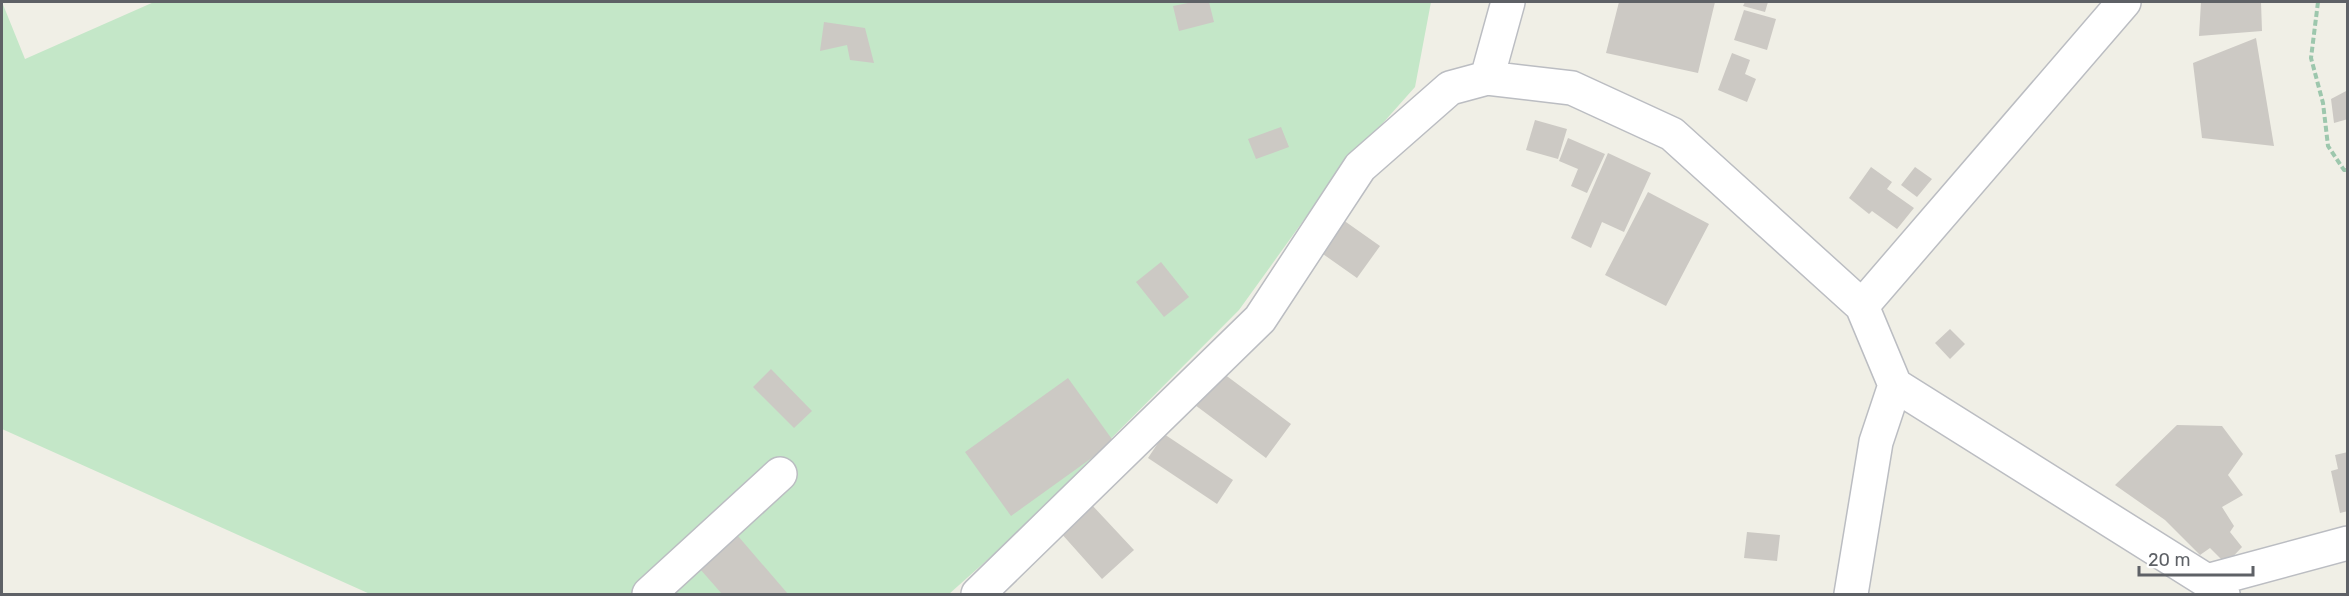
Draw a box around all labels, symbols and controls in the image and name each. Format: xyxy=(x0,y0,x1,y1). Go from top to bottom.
scale bar xyxy=(2139,539,2253,577)
text: 20 m xyxy=(2148,549,2190,571)

